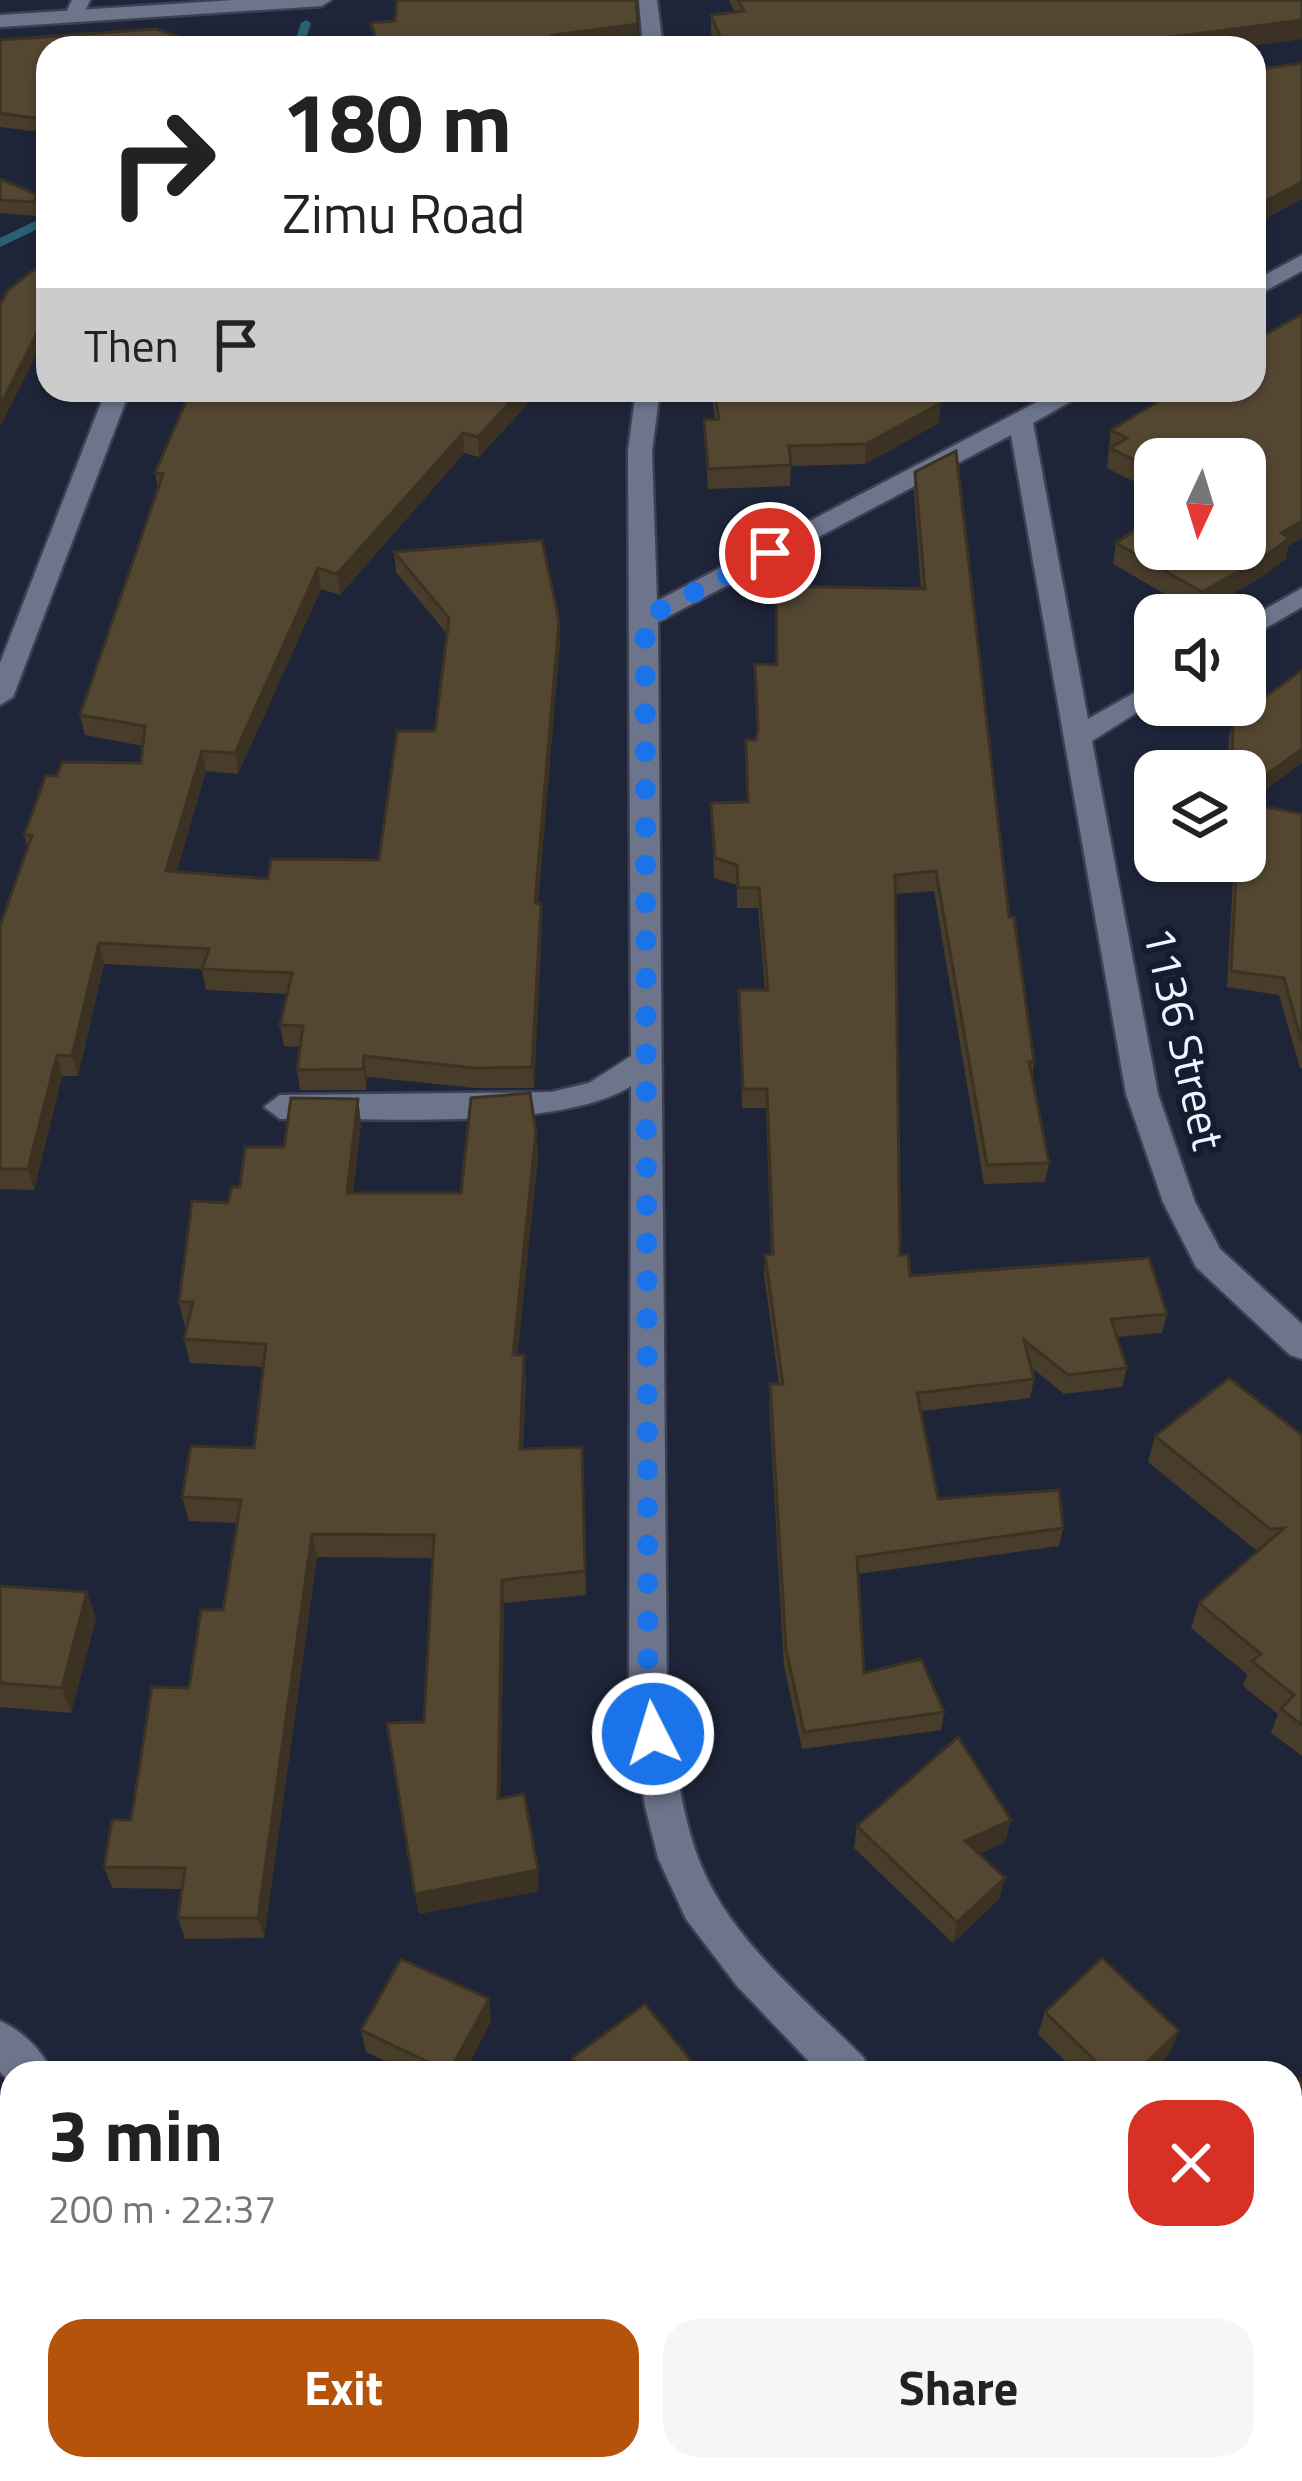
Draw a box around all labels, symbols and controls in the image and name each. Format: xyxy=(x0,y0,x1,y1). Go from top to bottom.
text: 180 m xyxy=(282,57,512,185)
icon: right xyxy=(84,84,240,240)
text: Zimu Road xyxy=(282,172,525,254)
text: Then xyxy=(84,311,179,379)
icon: arrive xyxy=(203,312,269,378)
north arrow xyxy=(1134,438,1266,570)
map controls xyxy=(1134,438,1266,882)
pin xyxy=(719,502,821,604)
icon: arrive xyxy=(737,520,803,586)
button: sound xyxy=(1134,594,1266,726)
button: layers xyxy=(1134,750,1266,882)
street label: 1136 Street xyxy=(1126,920,1244,1156)
position arrow xyxy=(590,1671,716,1797)
text: 3 min xyxy=(48,2079,223,2189)
button: close xyxy=(1128,2100,1254,2226)
text: 200 m · 22:37 xyxy=(48,2179,276,2238)
button: Exit xyxy=(48,2319,639,2457)
button: Share xyxy=(663,2319,1254,2457)

